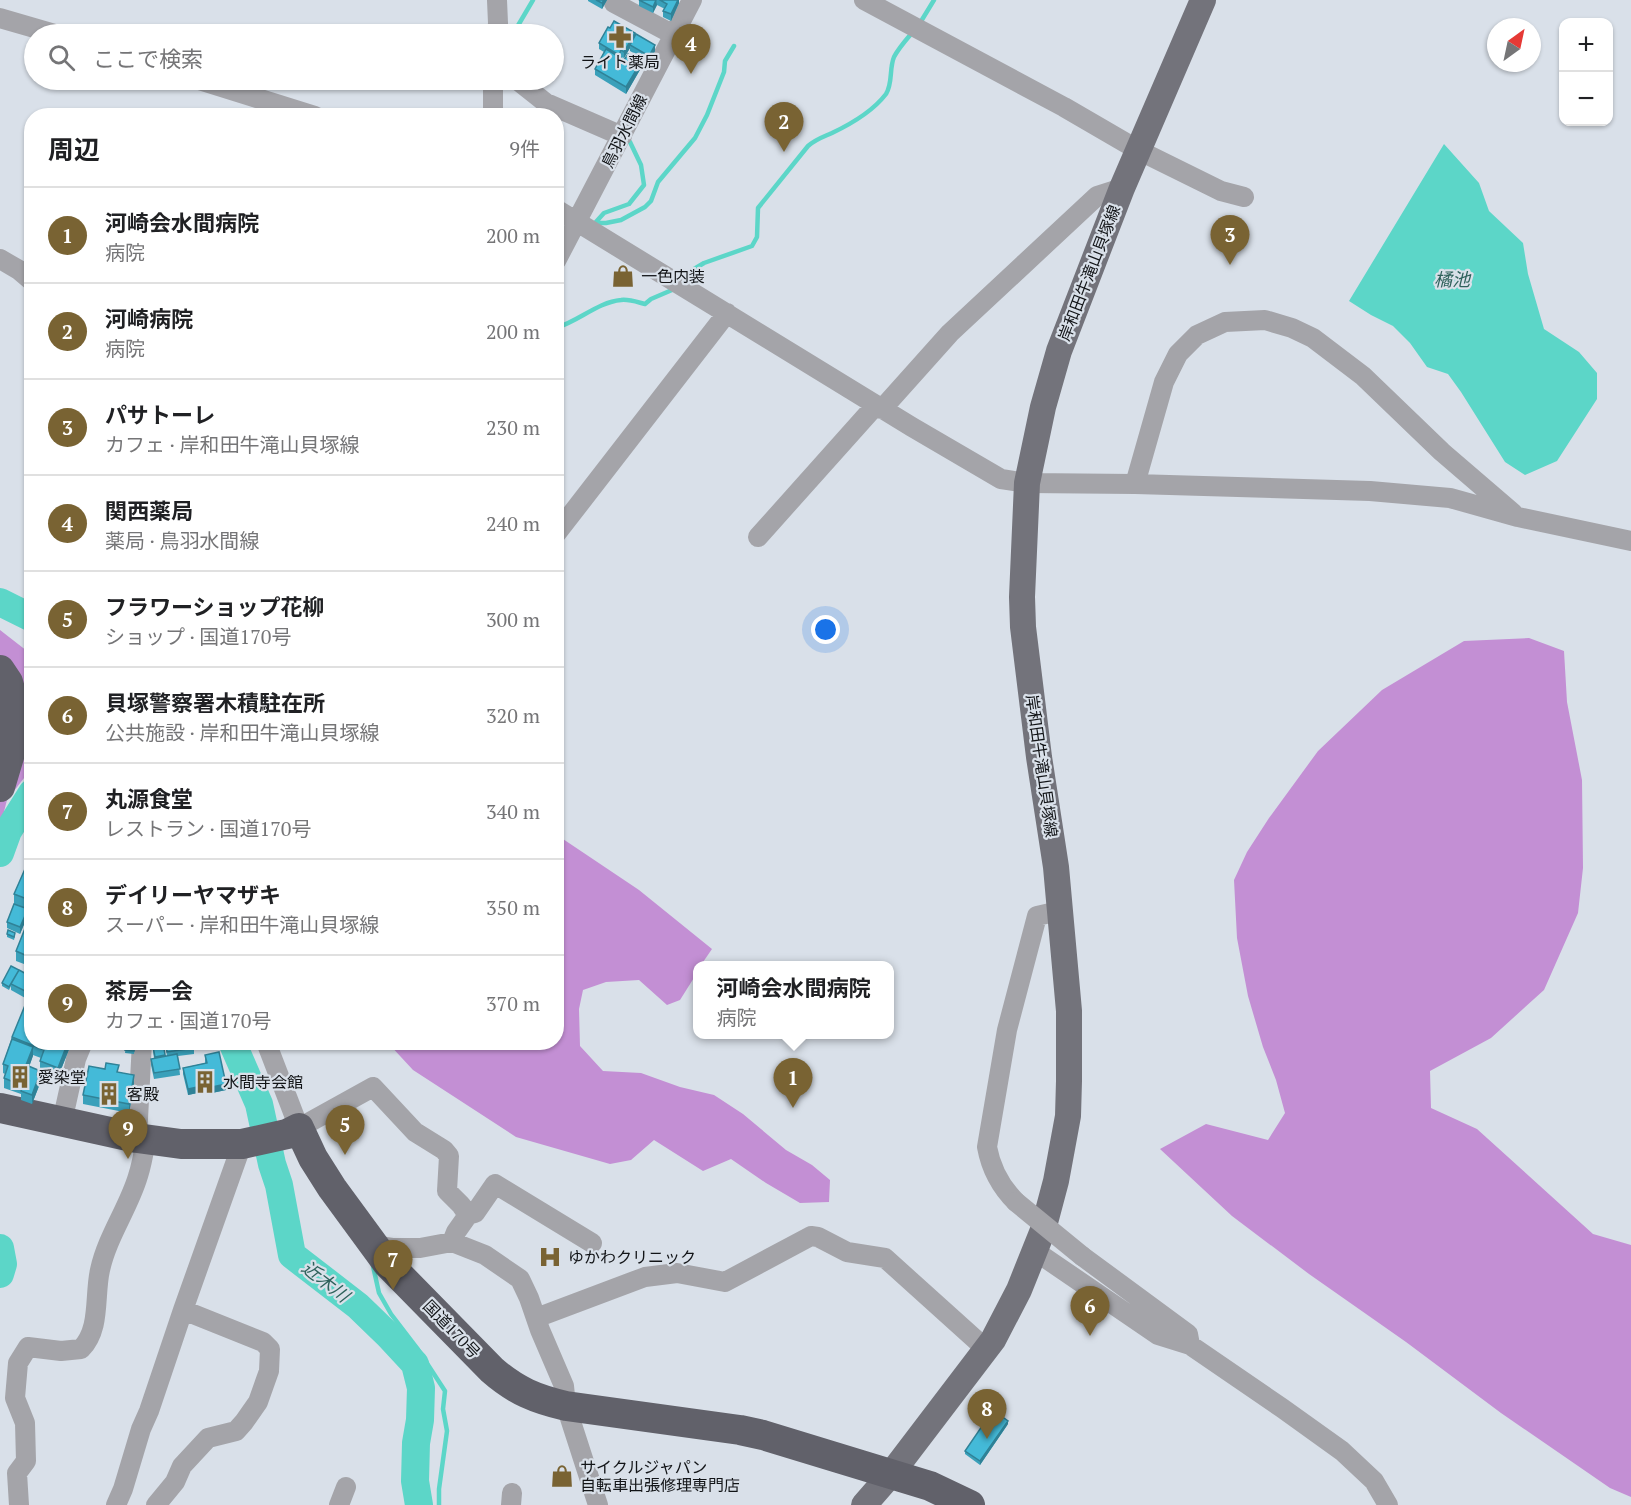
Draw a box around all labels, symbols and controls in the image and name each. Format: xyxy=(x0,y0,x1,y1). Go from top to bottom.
north arrow xyxy=(1487,18,1541,72)
map controls xyxy=(1559,18,1613,126)
button: + xyxy=(1559,18,1613,72)
search box xyxy=(24,24,564,90)
pharmacy icon: ライト薬局 xyxy=(607,24,633,50)
pin: 4 xyxy=(672,25,710,74)
icon: search xyxy=(45,41,78,74)
text: ここで検索 xyxy=(93,44,203,73)
place label: ライト薬局 xyxy=(580,51,660,73)
button: − xyxy=(1559,72,1613,126)
street label: 鳥羽水間線 xyxy=(596,90,652,172)
pin: 2 xyxy=(764,102,804,152)
text: 周辺 xyxy=(48,132,100,166)
text: 9件 xyxy=(509,135,540,162)
street label: 岸和田牛滝山貝塚線 xyxy=(1053,202,1125,344)
text: 河崎会水間病院 xyxy=(105,208,259,237)
pin: 3 xyxy=(1210,216,1250,265)
text: 1 xyxy=(62,222,73,249)
text: 200 m xyxy=(486,222,540,249)
text: 病院 xyxy=(105,239,145,266)
shop icon: 一色内装 xyxy=(610,263,636,289)
place label: 一色内装 xyxy=(641,265,705,287)
water label: 橘池 xyxy=(1434,267,1472,291)
text: 河崎病院 xyxy=(105,304,193,333)
text: 2 xyxy=(62,318,73,345)
text: 200 m xyxy=(486,318,540,345)
text: 病院 xyxy=(105,335,145,362)
text: パサトーレ xyxy=(105,400,215,429)
text: 3 xyxy=(62,414,73,441)
text: 230 m xyxy=(486,414,540,441)
text: カフェ · 岸和田牛滝山貝塚線 xyxy=(105,431,360,458)
text: 関西薬局 xyxy=(105,496,193,525)
text: 4 xyxy=(62,510,73,537)
text: 240 m xyxy=(486,510,540,537)
text: 薬局 · 鳥羽水間線 xyxy=(105,527,260,554)
text: フラワーショップ花柳 xyxy=(105,592,325,621)
text: 5 xyxy=(62,606,73,633)
text: 300 m xyxy=(486,606,540,633)
your location xyxy=(811,615,840,644)
text: ショップ · 国道170号 xyxy=(105,623,292,650)
text: 貝塚警察署木積駐在所 xyxy=(105,688,325,717)
street label: 岸和田牛滝山貝塚線 xyxy=(1021,693,1063,839)
text: 6 xyxy=(62,702,73,729)
text: 320 m xyxy=(486,702,540,729)
text: 公共施設 · 岸和田牛滝山貝塚線 xyxy=(105,719,380,746)
text: 丸源食堂 xyxy=(105,784,193,813)
text: 7 xyxy=(62,798,73,825)
text: 340 m xyxy=(486,798,540,825)
text: レストラン · 国道170号 xyxy=(105,815,312,842)
text: デイリーヤマザキ xyxy=(105,880,281,909)
text: 8 xyxy=(62,894,73,921)
text: 350 m xyxy=(486,894,540,921)
text: スーパー · 岸和田牛滝山貝塚線 xyxy=(105,911,379,938)
popup xyxy=(693,961,894,1039)
text: 河崎会水間病院 xyxy=(716,973,871,1002)
text: 茶房一会 xyxy=(105,976,193,1005)
text: 9 xyxy=(62,990,73,1017)
text: 370 m xyxy=(486,990,540,1017)
text: 病院 xyxy=(716,1004,756,1031)
text: カフェ · 国道170号 xyxy=(105,1007,272,1034)
pin: 1 xyxy=(774,1058,812,1108)
building icon: 愛染堂 xyxy=(7,1064,33,1090)
place label: 愛染堂 xyxy=(38,1066,86,1088)
building icon: 水間寺会館 xyxy=(192,1069,218,1095)
place label: 水間寺会館 xyxy=(223,1071,303,1093)
building icon: 客殿 xyxy=(96,1081,122,1107)
place label: 客殿 xyxy=(127,1083,159,1105)
pin: 5 xyxy=(326,1106,364,1155)
pin: 9 xyxy=(108,1110,148,1159)
pin: 7 xyxy=(374,1240,412,1290)
hospital icon: ゆかわクリニック xyxy=(537,1244,563,1270)
place label: ゆかわクリニック xyxy=(568,1246,696,1268)
water label: 近木川 xyxy=(297,1255,356,1308)
pin: 6 xyxy=(1070,1286,1110,1336)
street label: 国道170号 xyxy=(419,1295,485,1363)
pin: 8 xyxy=(968,1390,1006,1439)
place label: サイクルジャパン 自転車出張修理専門店 xyxy=(580,1456,740,1496)
shop icon: サイクルジャパン 自転車出張修理専門店 xyxy=(549,1463,575,1489)

